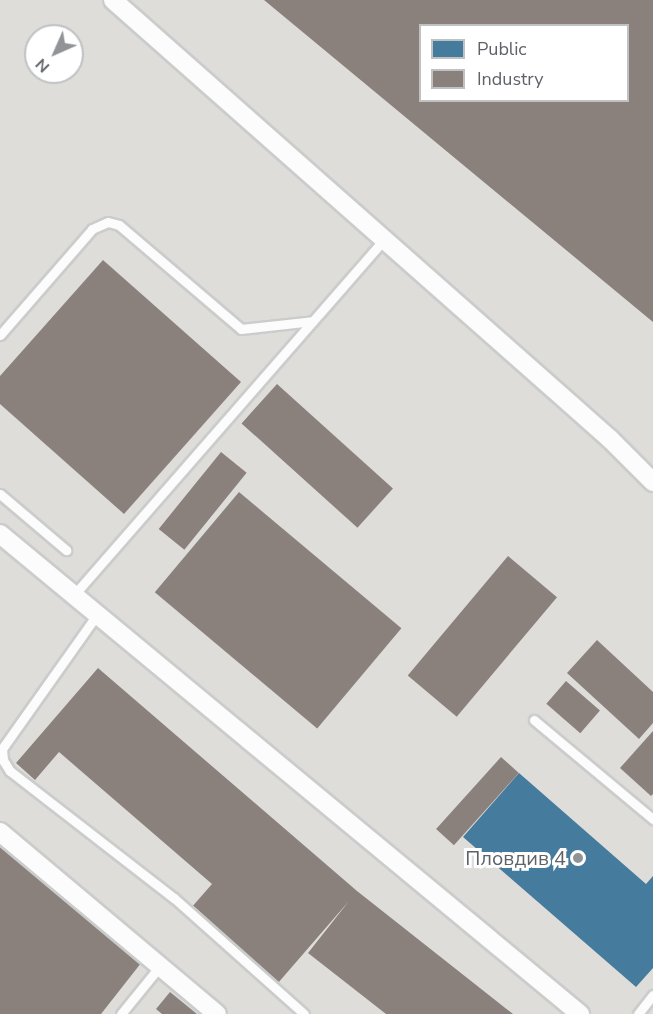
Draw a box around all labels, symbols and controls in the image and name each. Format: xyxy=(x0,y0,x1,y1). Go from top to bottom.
north arrow xyxy=(24,24,84,84)
legend xyxy=(419,24,629,102)
text: Public xyxy=(477,37,527,61)
text: N xyxy=(31,53,55,77)
text: Industry xyxy=(477,67,544,91)
place label: Пловдив 4 xyxy=(465,846,566,870)
marker: Пловдив 4 xyxy=(571,851,585,865)

